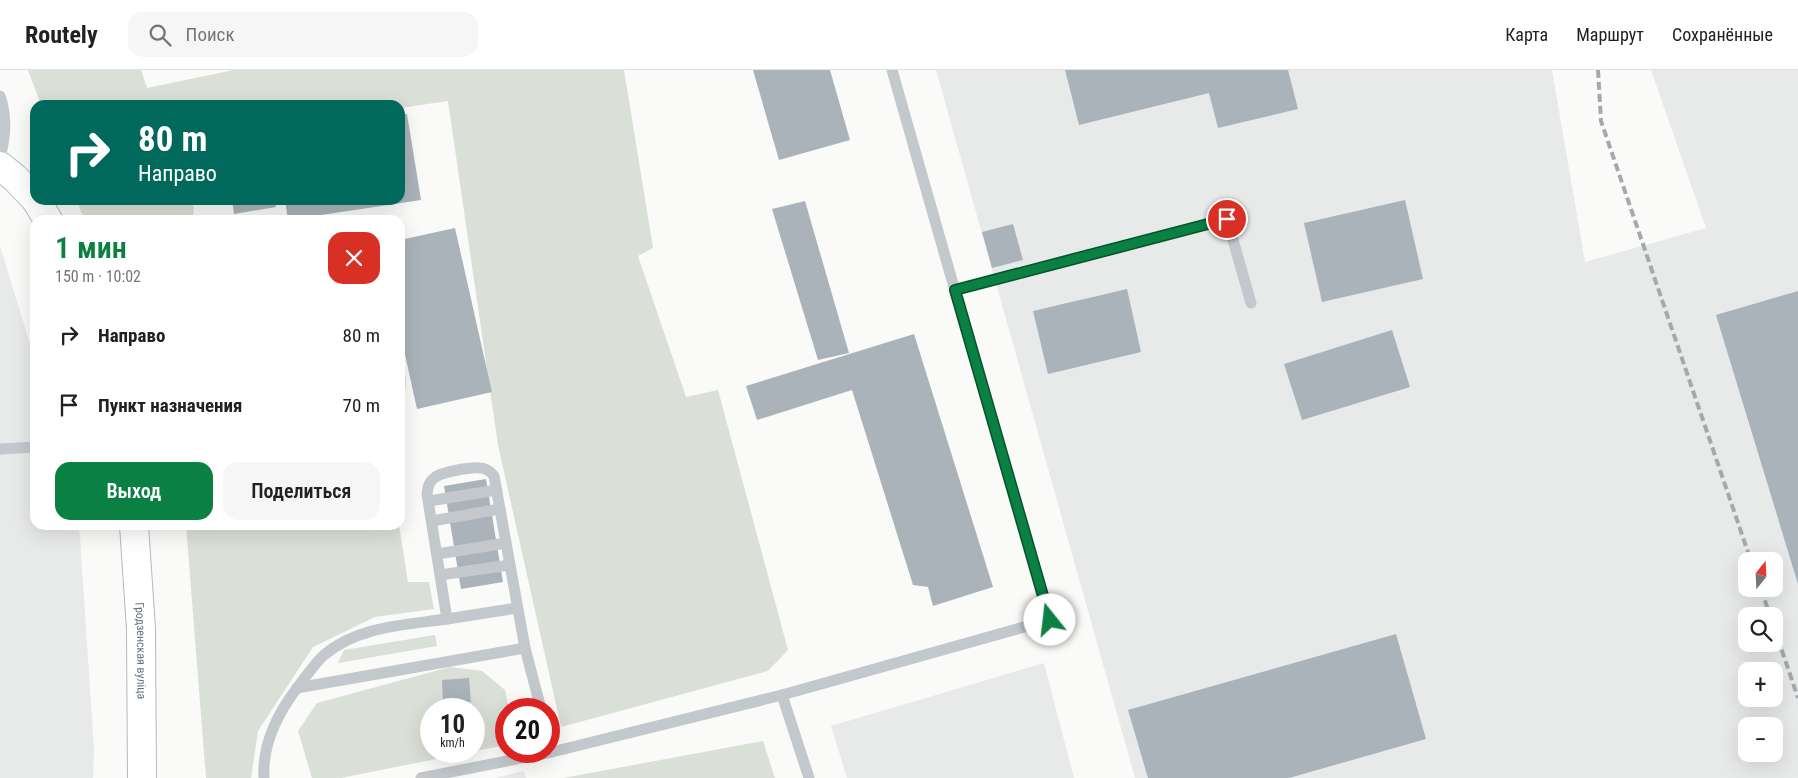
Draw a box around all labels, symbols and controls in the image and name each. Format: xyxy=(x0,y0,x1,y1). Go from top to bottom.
search box xyxy=(128,12,478,57)
text: Routely xyxy=(25,21,98,49)
icon: search xyxy=(146,21,174,49)
text: Поиск xyxy=(186,23,235,46)
text: Карта xyxy=(1505,24,1548,45)
text: Маршрут xyxy=(1576,24,1644,45)
text: Сохранённые xyxy=(1672,24,1773,45)
text: 80 m xyxy=(138,119,207,160)
icon: right xyxy=(55,120,120,185)
text: Направо xyxy=(138,161,217,186)
pin xyxy=(1206,198,1248,240)
icon: arrive xyxy=(1213,205,1241,233)
text: 1 мин xyxy=(55,230,127,265)
button: close xyxy=(328,232,380,284)
text: 150 m · 10:02 xyxy=(55,267,141,286)
icon: right xyxy=(55,321,83,349)
text: Направо xyxy=(98,324,165,347)
text: 80 m xyxy=(343,324,380,347)
icon: arrive xyxy=(55,391,83,419)
text: Пункт назначения xyxy=(98,394,242,417)
text: 70 m xyxy=(343,394,380,417)
button: Выход xyxy=(55,462,213,520)
button: Поделиться xyxy=(223,462,380,520)
north arrow xyxy=(1738,552,1782,598)
map controls xyxy=(1738,552,1783,762)
position arrow xyxy=(1023,593,1075,645)
street label: Гродзенская вуліца xyxy=(132,602,148,700)
button: search xyxy=(1738,607,1783,652)
button: + xyxy=(1738,662,1783,707)
speed limit sign: 20 xyxy=(495,698,560,763)
text: 10 xyxy=(440,710,465,739)
button: − xyxy=(1738,717,1783,762)
text: km/h xyxy=(440,736,465,750)

